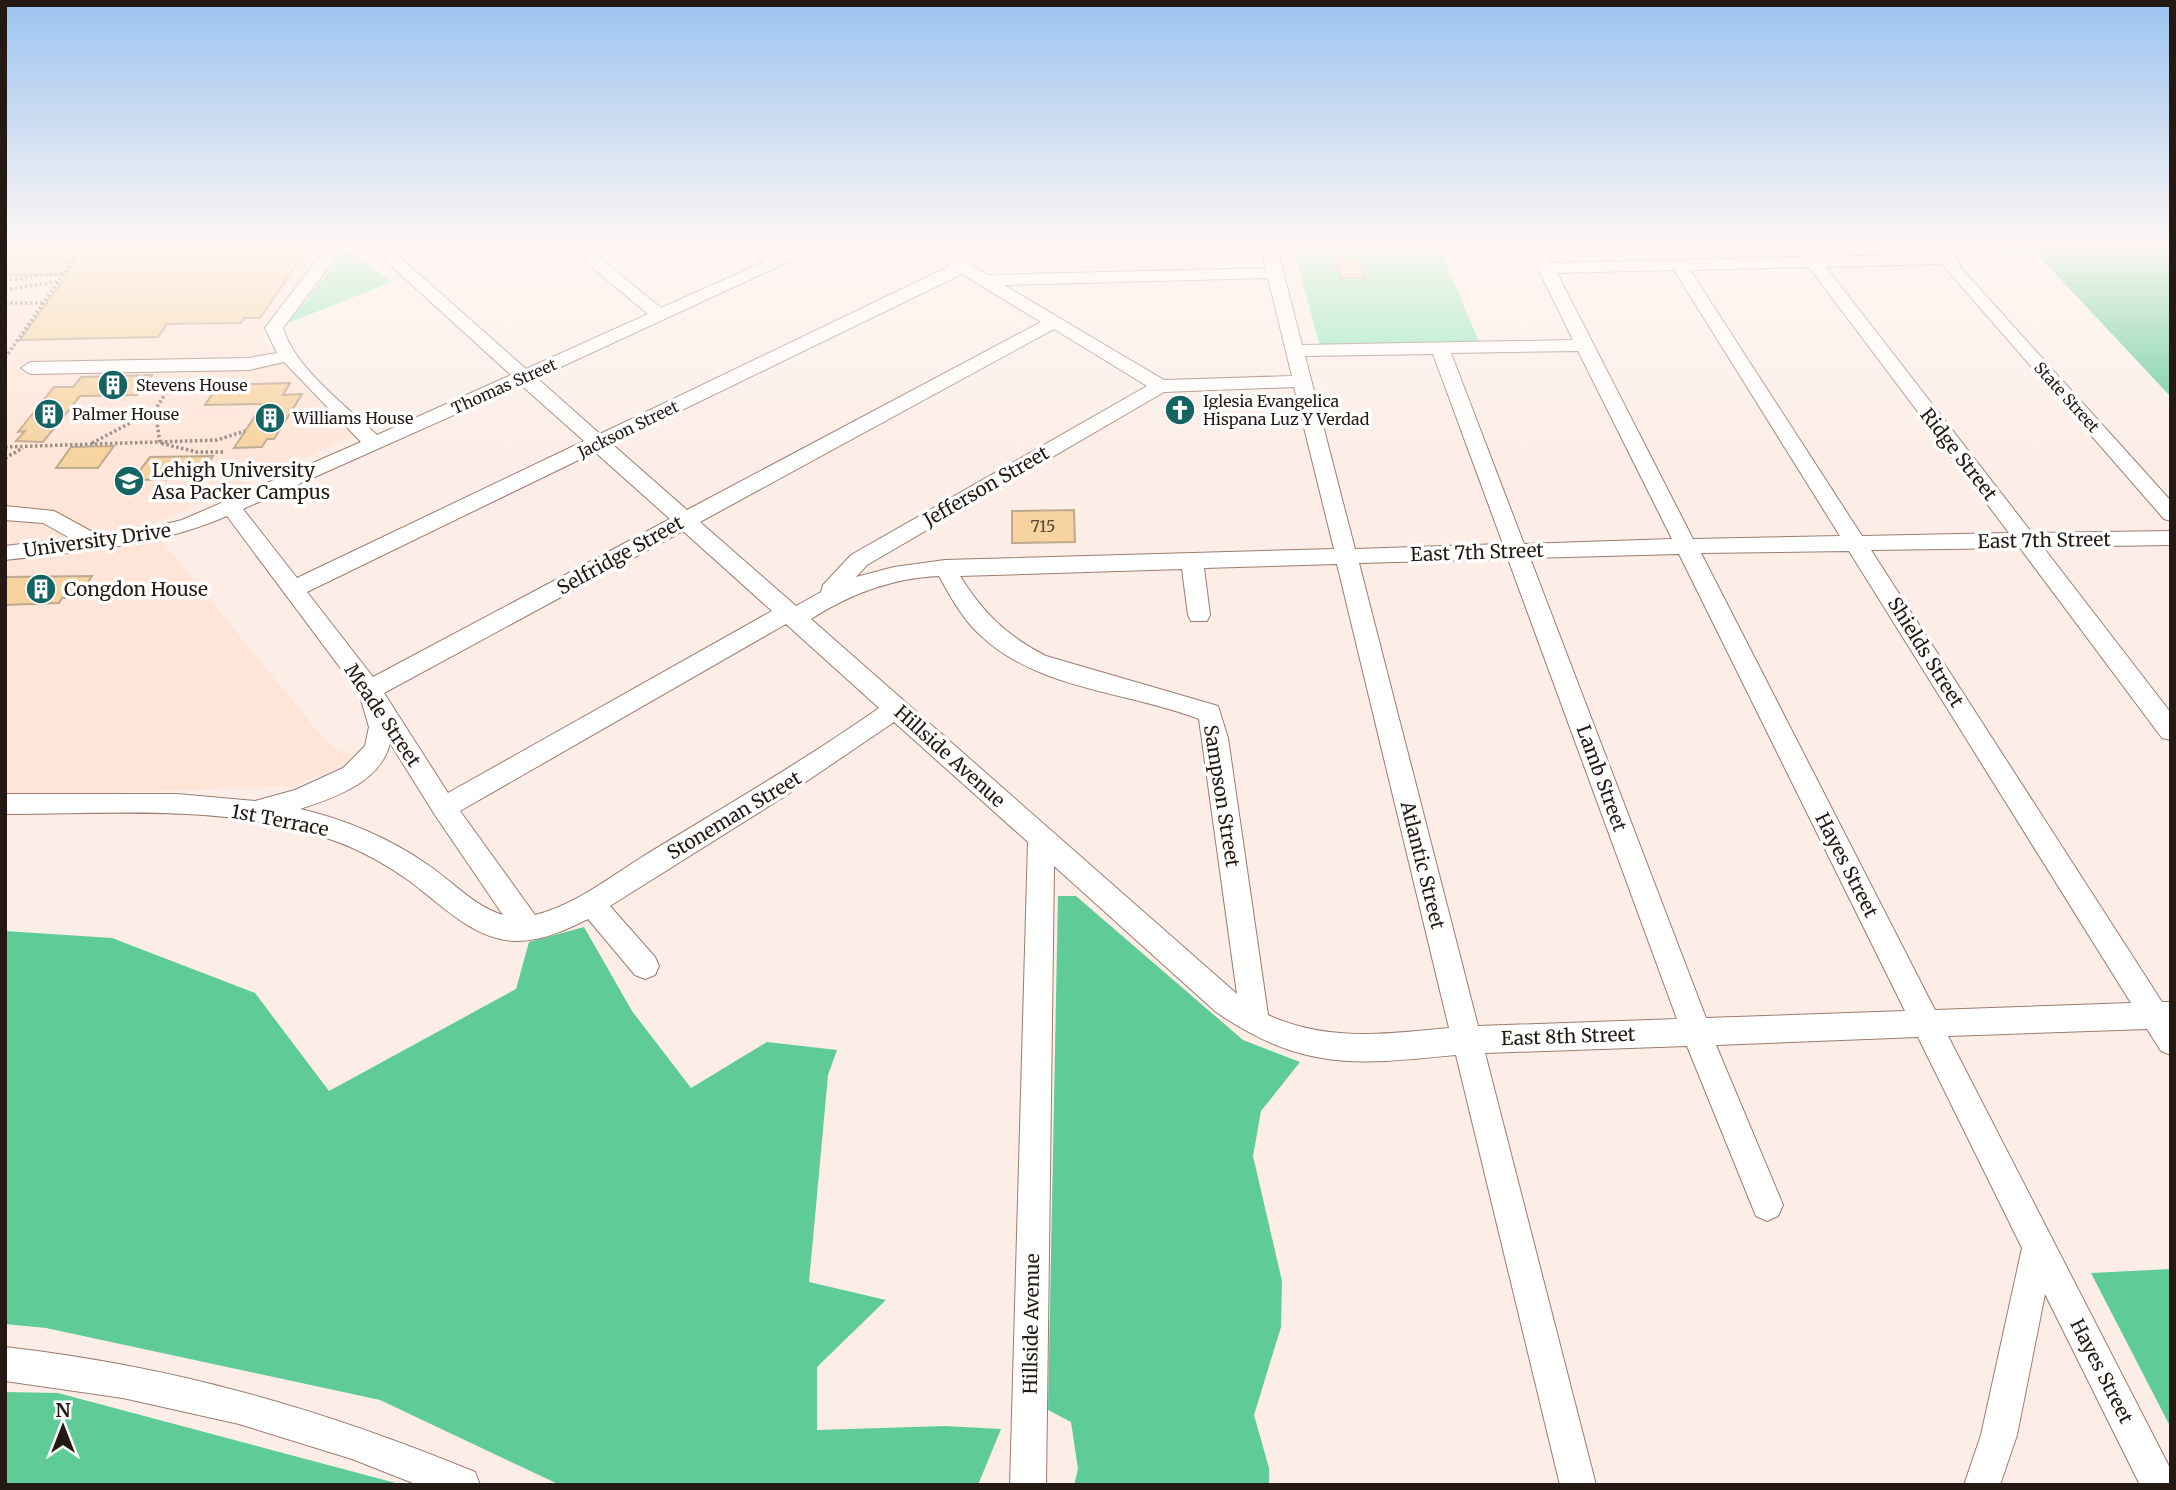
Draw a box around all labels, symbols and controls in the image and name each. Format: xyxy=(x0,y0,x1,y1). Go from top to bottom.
street label: Thomas Street xyxy=(448,354,560,418)
street label: State Street xyxy=(2030,358,2104,437)
building icon: Stevens House xyxy=(96,368,130,402)
place label: Stevens House xyxy=(136,375,248,395)
place label: Iglesia Evangelica Hispana Luz Y Verdad xyxy=(1203,391,1370,429)
church icon: Iglesia Evangelica Hispana Luz Y Verdad xyxy=(1163,393,1197,427)
street label: Jackson Street xyxy=(574,396,682,462)
building icon: Palmer House xyxy=(32,397,66,431)
building icon: Williams House xyxy=(253,401,287,435)
street label: Ridge Street xyxy=(1915,403,2003,506)
place label: Palmer House xyxy=(72,404,179,424)
place label: Williams House xyxy=(292,408,413,428)
street label: Jefferson Street xyxy=(918,440,1054,532)
place label: Lehigh University Asa Packer Campus xyxy=(151,458,330,504)
school or university icon: Lehigh University Asa Packer Campus xyxy=(112,464,146,498)
street label: Selfridge Street xyxy=(553,510,688,600)
house number: 715 xyxy=(1031,516,1055,536)
street label: University Drive xyxy=(22,518,172,562)
street label: East 7th Street xyxy=(1977,527,2112,553)
street label: East 7th Street xyxy=(1410,538,1545,566)
building icon: Congdon House xyxy=(24,572,58,606)
place label: Congdon House xyxy=(64,577,208,601)
street label: Shields Street xyxy=(1883,593,1970,712)
street label: Meade Street xyxy=(340,659,427,772)
street label: Hillside Avenue xyxy=(890,700,1010,812)
street label: Lamb Street xyxy=(1572,722,1633,835)
street label: Sampson Street xyxy=(1199,723,1245,870)
street label: Stoneman Street xyxy=(663,765,806,864)
street label: Atlantic Street xyxy=(1395,798,1451,932)
street label: 1st Terrace xyxy=(229,799,331,841)
street label: Hayes Street xyxy=(1810,809,1884,922)
street label: East 8th Street xyxy=(1501,1022,1636,1050)
street label: Hillside Avenue xyxy=(1018,1253,1044,1395)
street label: Hayes Street xyxy=(2065,1315,2139,1428)
north arrow xyxy=(28,1392,98,1462)
text: N xyxy=(55,1398,71,1422)

